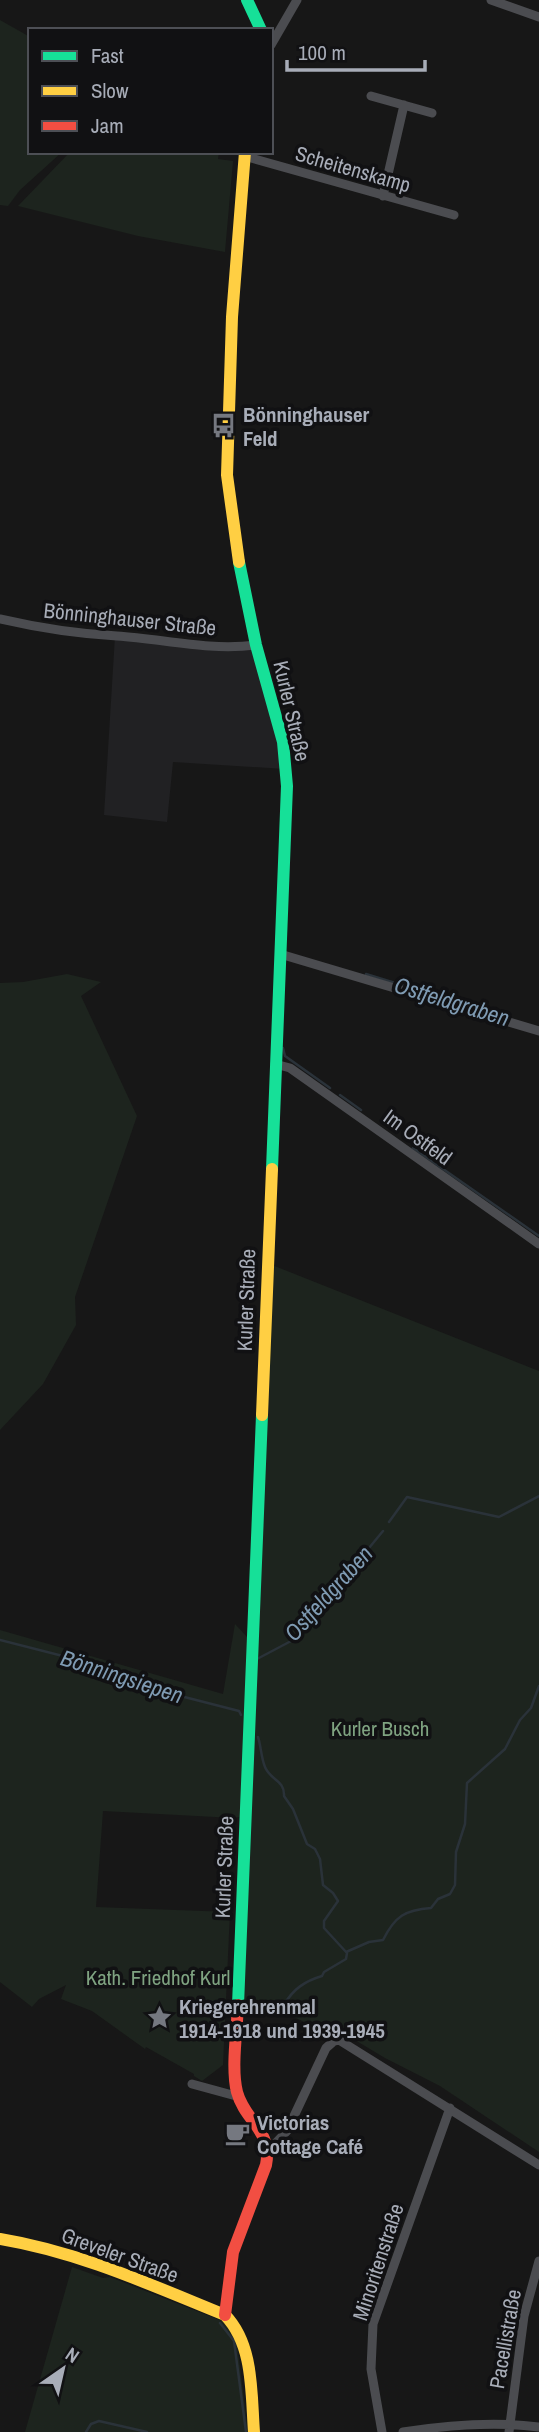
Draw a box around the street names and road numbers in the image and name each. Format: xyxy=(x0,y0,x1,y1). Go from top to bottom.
street label: Scheitenskamp xyxy=(292,139,414,199)
street label: Bönninghauser Straße xyxy=(42,596,218,642)
street label: Kurler Straße xyxy=(266,658,318,764)
street label: Im Ostfeld xyxy=(378,1102,458,1172)
street label: Kurler Straße xyxy=(230,1248,262,1352)
street label: Kurler Straße xyxy=(208,1815,240,1919)
street label: Minoritenstraße xyxy=(345,2200,411,2324)
street label: Greveler Straße xyxy=(57,2220,183,2290)
street label: Pacellistraße xyxy=(482,2287,528,2391)

